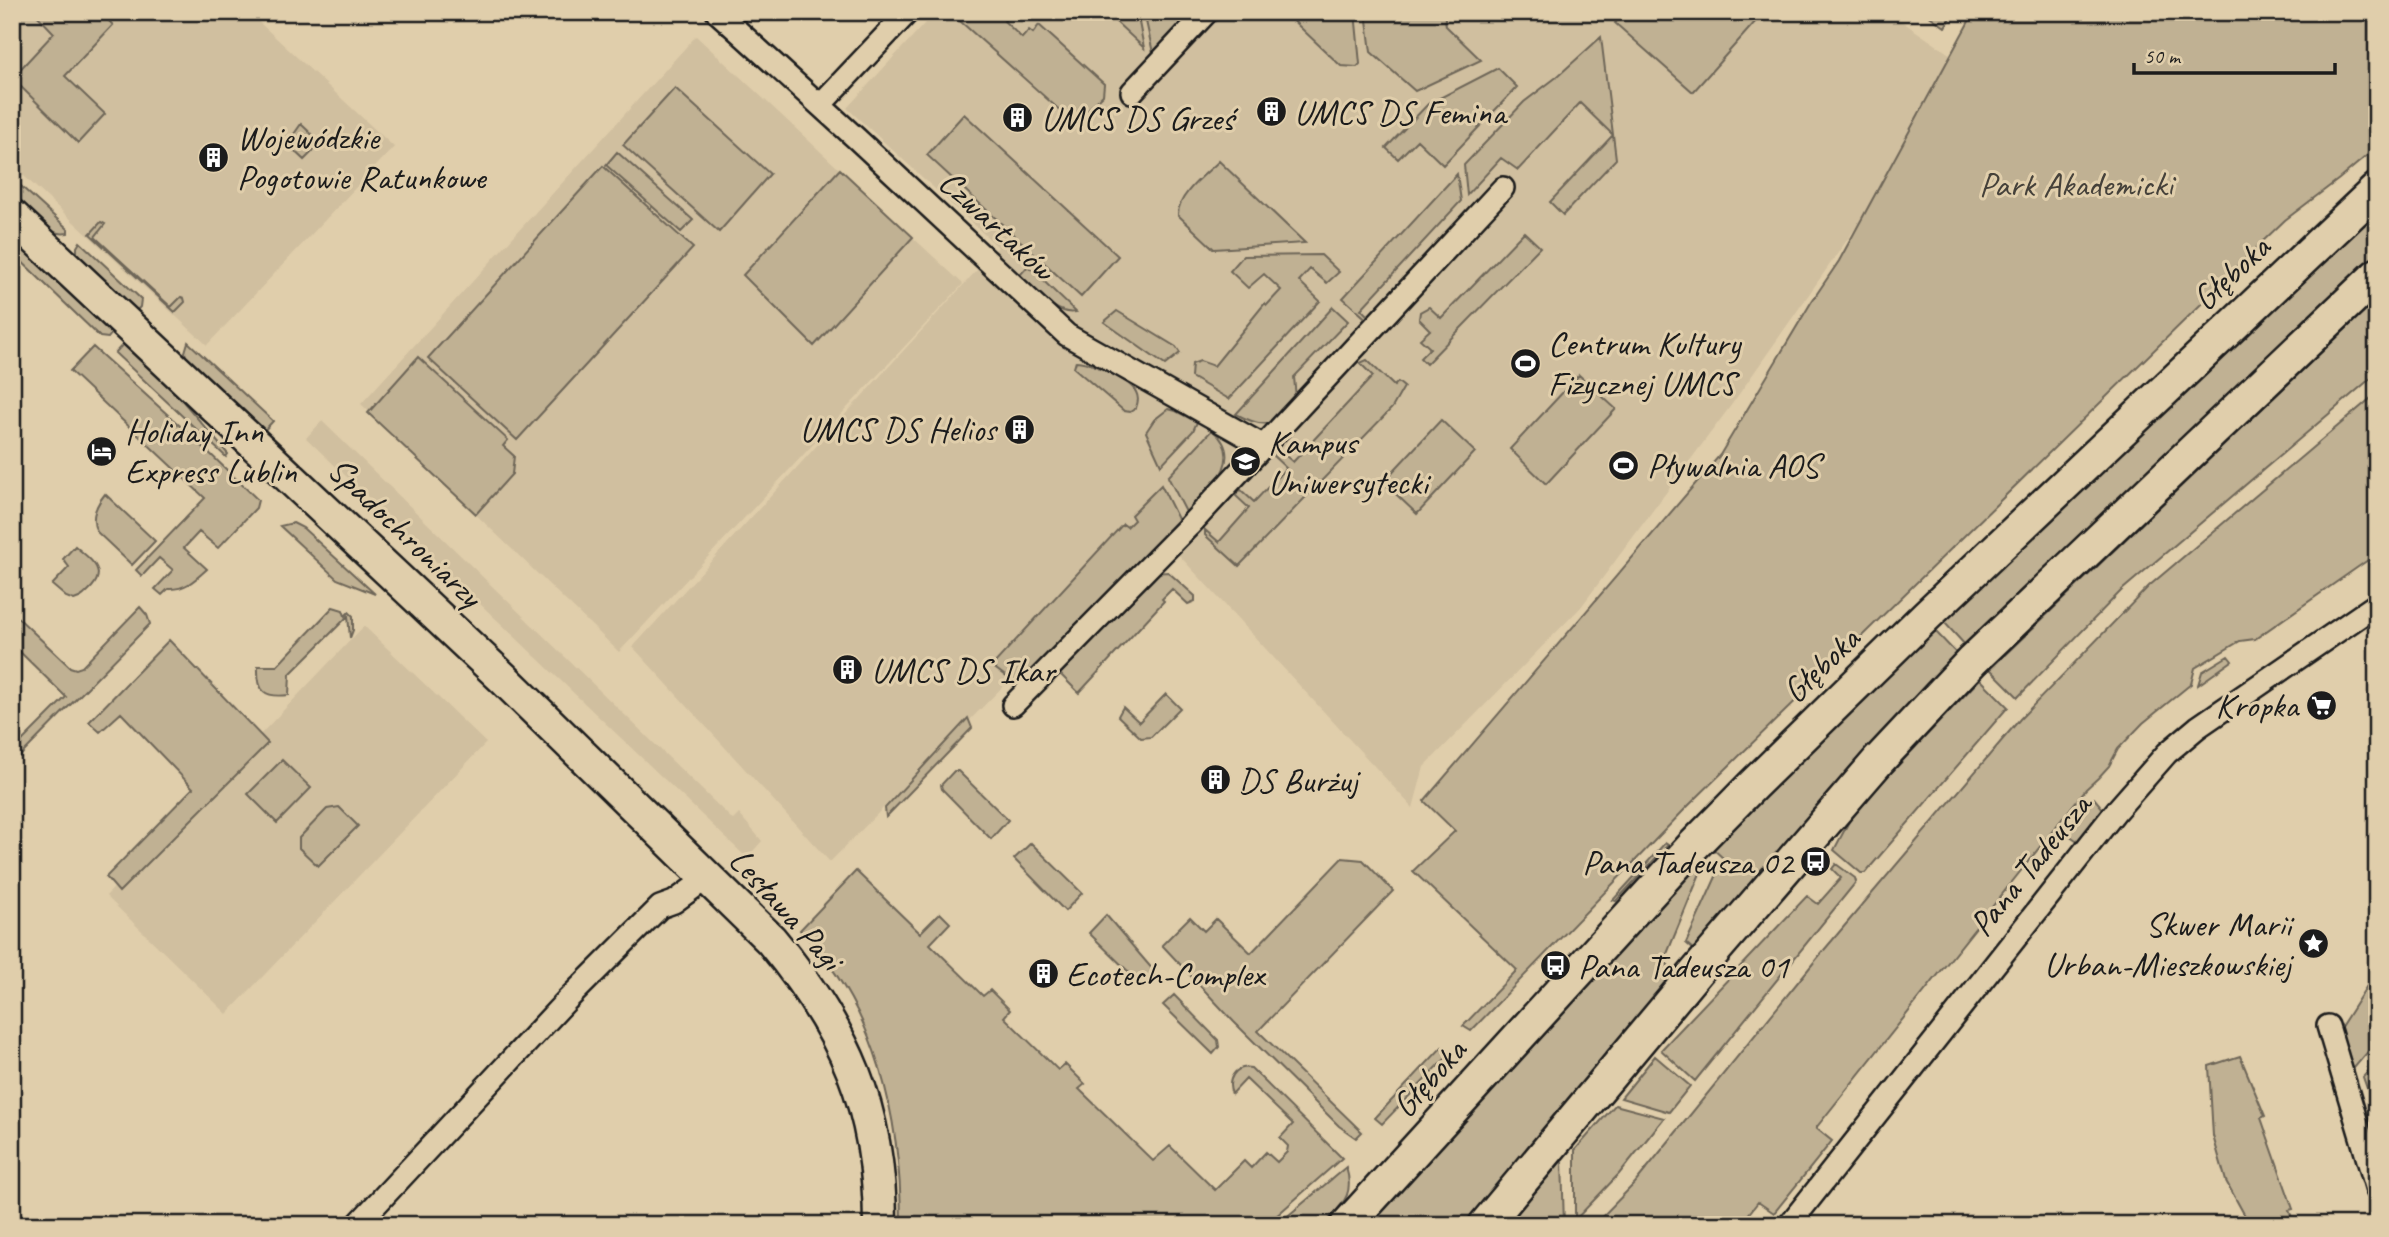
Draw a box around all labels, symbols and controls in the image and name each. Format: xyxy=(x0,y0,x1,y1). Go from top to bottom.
scale bar xyxy=(2134,32,2335,76)
text: 50 m xyxy=(2144,43,2182,69)
place label: UMCS DS Femina xyxy=(1294,90,1508,135)
building icon: UMCS DS Femina xyxy=(1254,95,1288,129)
place label: UMCS DS Grześ xyxy=(1041,96,1239,141)
building icon: UMCS DS Grześ xyxy=(1001,101,1035,135)
place label: Wojewódzkie Pogotowie Ratunkowe xyxy=(237,115,488,200)
building icon: Wojewódzkie Pogotowie Ratunkowe xyxy=(197,140,231,174)
street label: Czwartaków xyxy=(929,160,1067,292)
park label: Park Akademicki xyxy=(1979,162,2177,207)
street label: Głęboka xyxy=(2182,224,2281,320)
place label: Centrum Kultury Fizycznej UMCS xyxy=(1548,321,1742,406)
sports icon: Centrum Kultury Fizycznej UMCS xyxy=(1508,346,1542,380)
place label: UMCS DS Helios xyxy=(799,407,999,452)
place label: Holiday Inn Express Lublin xyxy=(125,409,297,494)
building icon: UMCS DS Helios xyxy=(1002,412,1036,446)
place label: Kampus Uniwersytecki xyxy=(1268,420,1432,505)
hotel icon: Holiday Inn Express Lublin xyxy=(85,434,119,468)
place label: Pływalnia AOS xyxy=(1647,443,1826,488)
school or university icon: Kampus Uniwersytecki xyxy=(1228,445,1262,479)
street label: Spadochroniarzy xyxy=(318,447,494,619)
sports icon: Pływalnia AOS xyxy=(1607,448,1641,482)
street label: Głęboka xyxy=(1773,616,1871,713)
place label: UMCS DS Ikar xyxy=(871,648,1057,693)
building icon: UMCS DS Ikar xyxy=(831,653,865,687)
place label: Kropka xyxy=(2216,683,2300,728)
supermarket icon: Kropka xyxy=(2304,688,2338,722)
place label: DS Burżuj xyxy=(1238,758,1361,803)
building icon: DS Burżuj xyxy=(1198,763,1232,797)
street label: Pana Tadeusza xyxy=(1959,782,2103,945)
street label: Lesława Pagi xyxy=(719,838,856,983)
place label: Pana Tadeusza 02 xyxy=(1582,840,1796,885)
bus stop icon: Pana Tadeusza 02 xyxy=(1799,845,1833,879)
place label: Skwer Marii Urban-Mieszkowskiej xyxy=(2044,902,2295,987)
place icon: Skwer Marii Urban-Mieszkowskiej xyxy=(2297,927,2331,961)
place label: Pana Tadeusza 01 xyxy=(1578,944,1791,989)
bus stop icon: Pana Tadeusza 01 xyxy=(1538,949,1572,983)
place label: Ecotech-Complex xyxy=(1066,952,1267,997)
building icon: Ecotech-Complex xyxy=(1026,957,1060,991)
street label: Głęboka xyxy=(1382,1028,1477,1127)

